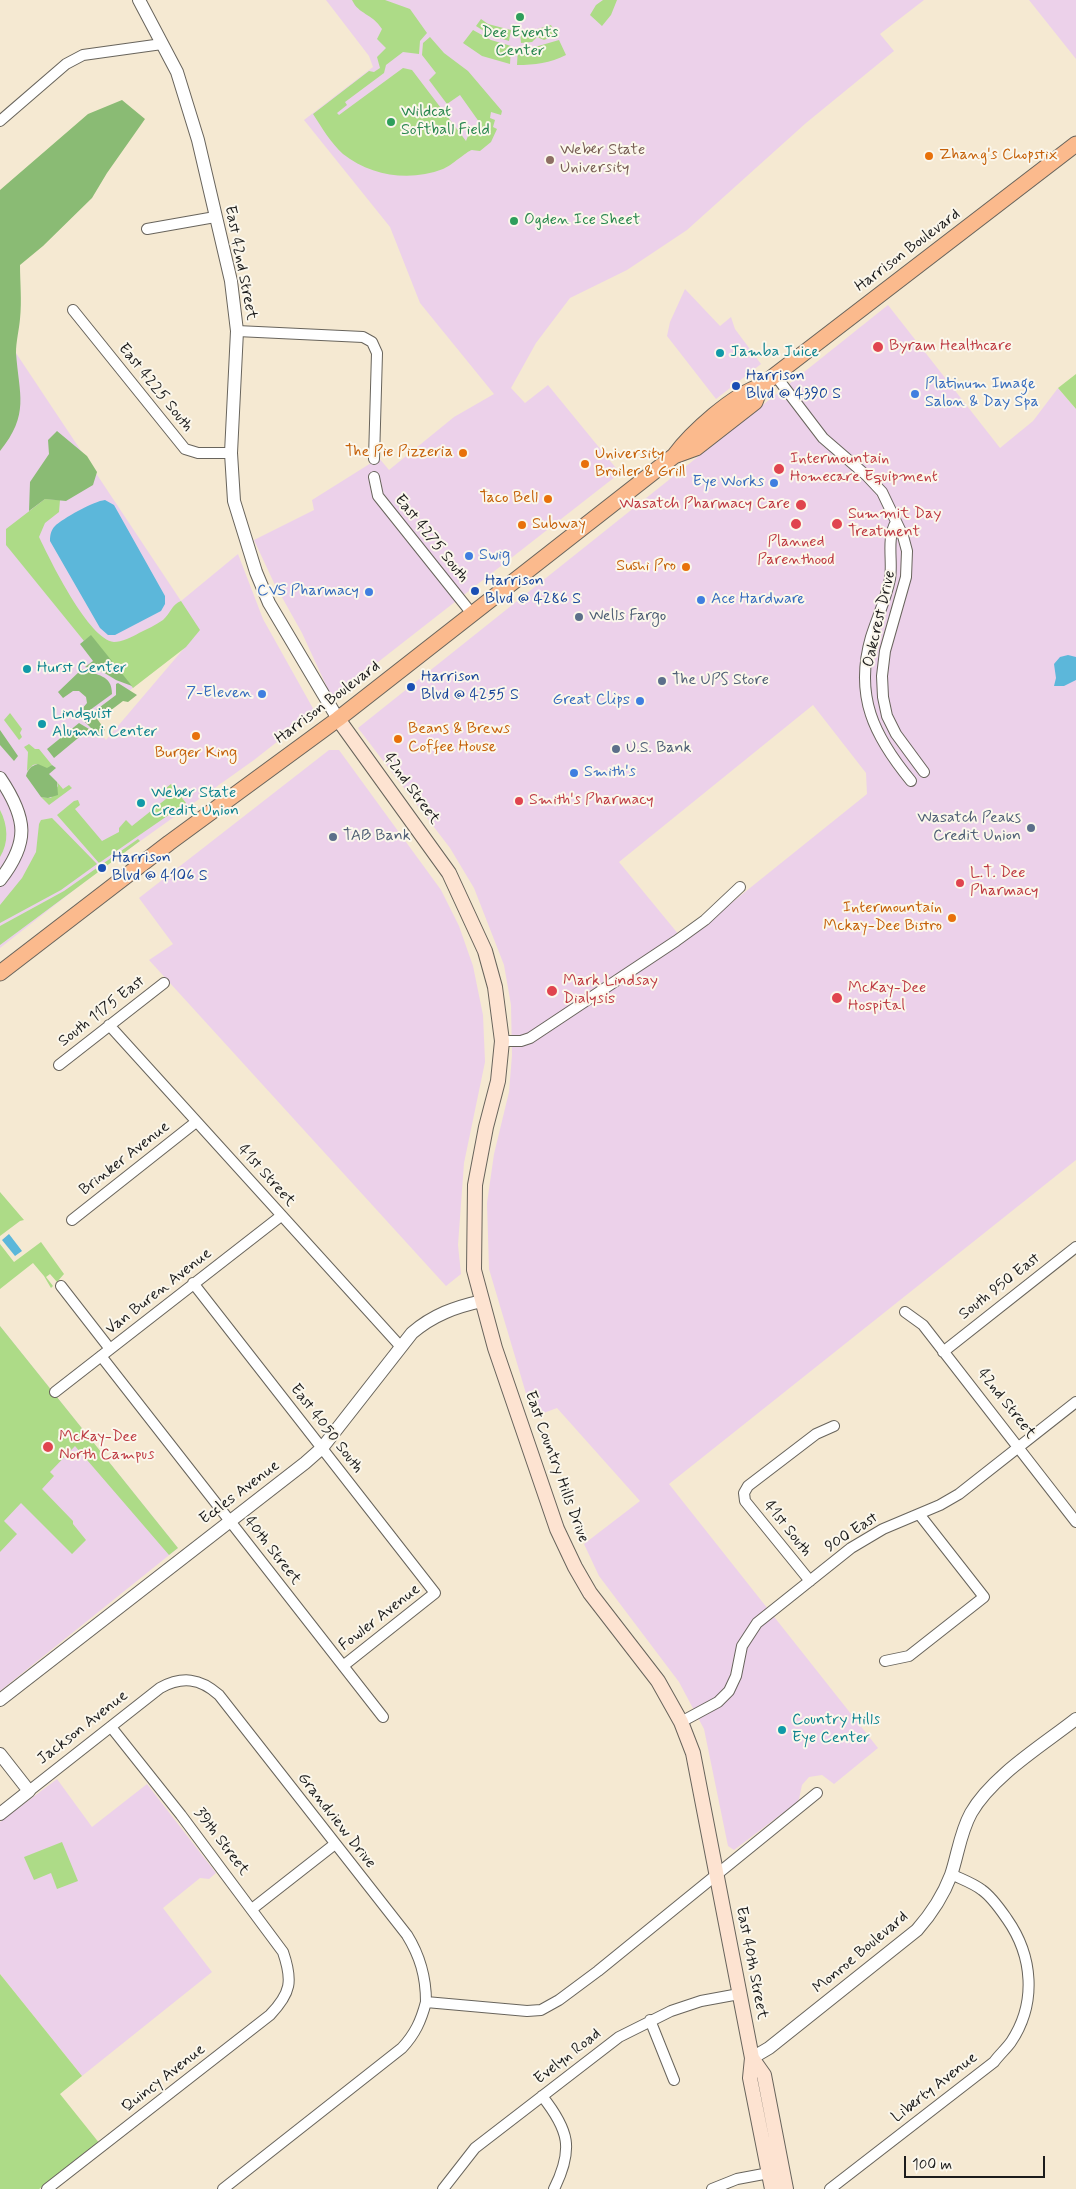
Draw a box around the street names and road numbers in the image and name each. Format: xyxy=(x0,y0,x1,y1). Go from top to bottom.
street label: East 42nd Street xyxy=(219,204,261,322)
street label: Harrison Boulevard xyxy=(852,205,964,297)
street label: East 4225 South xyxy=(113,340,197,436)
street label: East 4275 South xyxy=(390,491,472,587)
street label: Oakcrest Drive xyxy=(860,569,900,669)
street label: Harrison Boulevard xyxy=(272,657,384,749)
street label: 42nd Street xyxy=(379,749,443,829)
street label: South 1175 East xyxy=(55,972,149,1052)
street label: Brinker Avenue xyxy=(76,1118,174,1200)
street label: 41st Street xyxy=(233,1141,299,1211)
street label: Van Buren Avenue xyxy=(102,1244,216,1340)
street label: South 950 East xyxy=(956,1249,1044,1325)
street label: 42nd Street xyxy=(973,1365,1039,1443)
street label: East 4050 South xyxy=(285,1381,367,1477)
street label: East Country Hills Drive xyxy=(520,1389,592,1545)
street label: Eccles Avenue xyxy=(196,1457,284,1529)
street label: 41st South xyxy=(759,1497,815,1561)
street label: 900 East xyxy=(822,1509,882,1557)
street label: 40th Street xyxy=(239,1513,305,1589)
street label: Fowler Avenue xyxy=(336,1580,424,1656)
street label: Jackson Avenue xyxy=(34,1687,132,1769)
street label: Grandview Drive xyxy=(293,1769,379,1873)
street label: 39th Street xyxy=(189,1804,253,1880)
street label: East 40th Street xyxy=(731,1905,771,2021)
street label: Monroe Boulevard xyxy=(809,1908,913,1998)
street label: Evelyn Road xyxy=(531,2025,605,2089)
street label: Quincy Avenue xyxy=(118,2040,210,2118)
street label: Liberty Avenue xyxy=(888,2049,982,2127)

